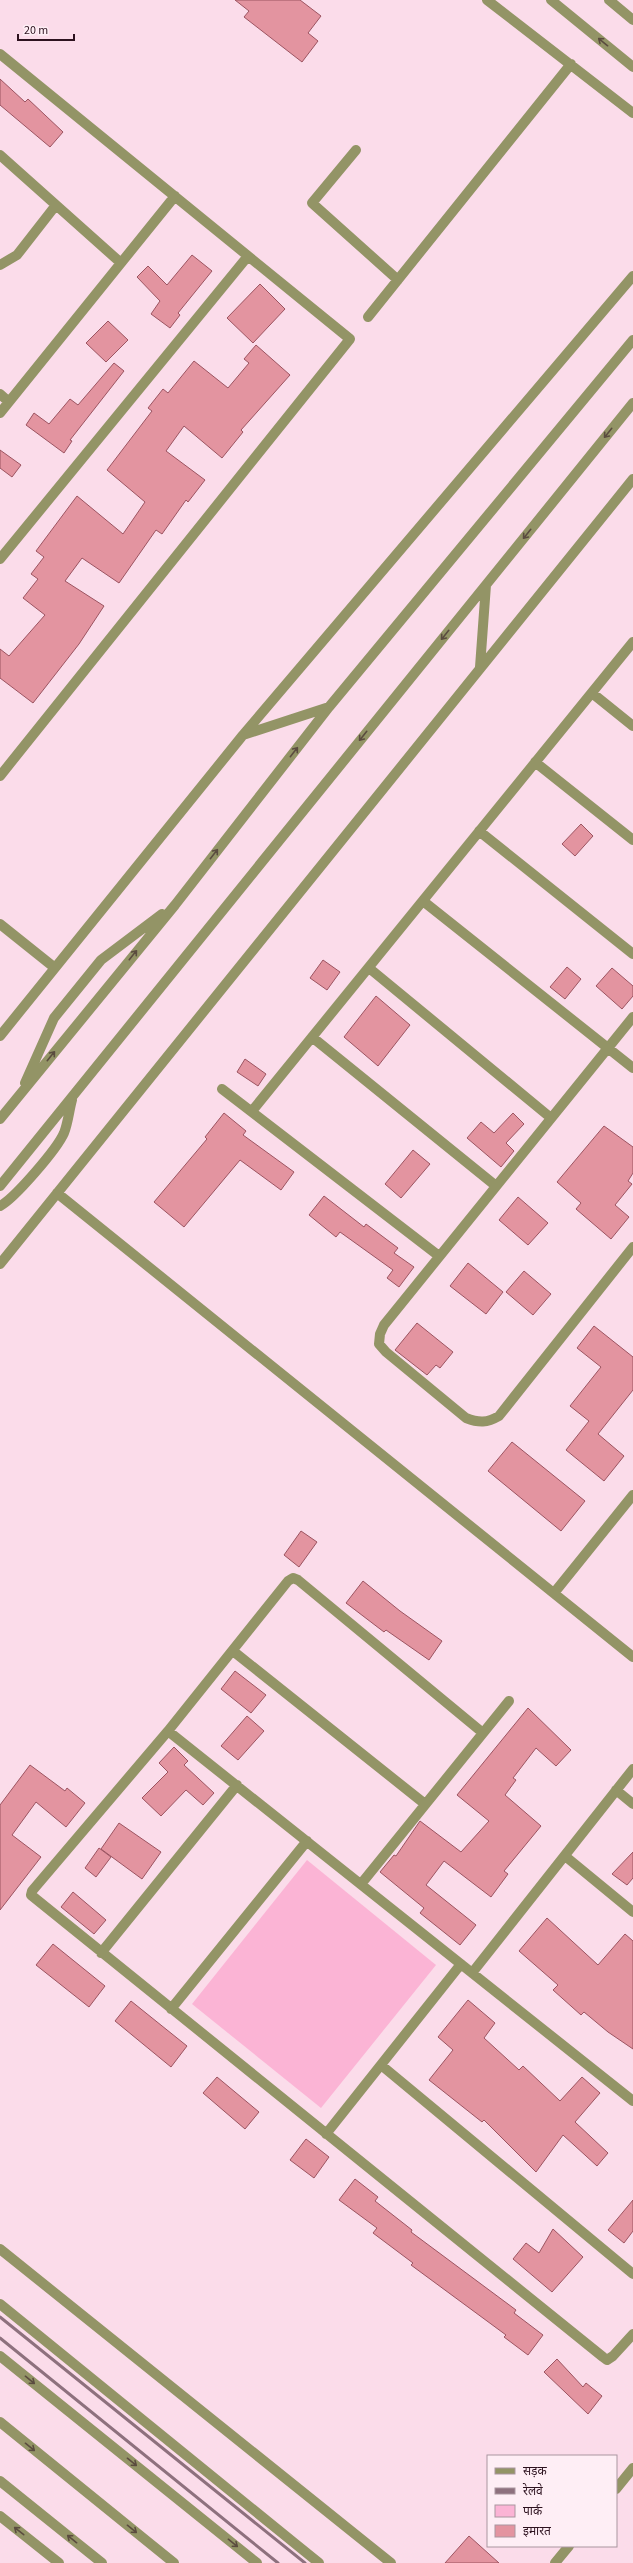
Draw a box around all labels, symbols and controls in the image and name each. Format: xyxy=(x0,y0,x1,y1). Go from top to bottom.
scale bar xyxy=(18,16,74,42)
text: 20 m xyxy=(24,22,48,39)
one-way arrow xyxy=(597,38,608,47)
one-way arrow xyxy=(604,428,613,438)
one-way arrow xyxy=(522,529,531,540)
one-way arrow xyxy=(441,630,449,641)
one-way arrow xyxy=(359,731,368,742)
one-way arrow xyxy=(290,746,299,757)
one-way arrow xyxy=(210,848,219,859)
one-way arrow xyxy=(129,950,138,961)
one-way arrow xyxy=(47,1051,56,1062)
one-way arrow xyxy=(25,2376,36,2384)
one-way arrow xyxy=(25,2443,36,2451)
legend xyxy=(487,2455,617,2547)
one-way arrow xyxy=(126,2457,137,2466)
text: सड़क xyxy=(523,2463,548,2480)
text: रेलवे xyxy=(523,2483,543,2500)
text: पार्क xyxy=(523,2503,543,2520)
text: इमारत xyxy=(523,2523,552,2540)
one-way arrow xyxy=(126,2524,137,2533)
one-way arrow xyxy=(13,2527,24,2535)
one-way arrow xyxy=(66,2534,77,2543)
one-way arrow xyxy=(227,2539,238,2548)

